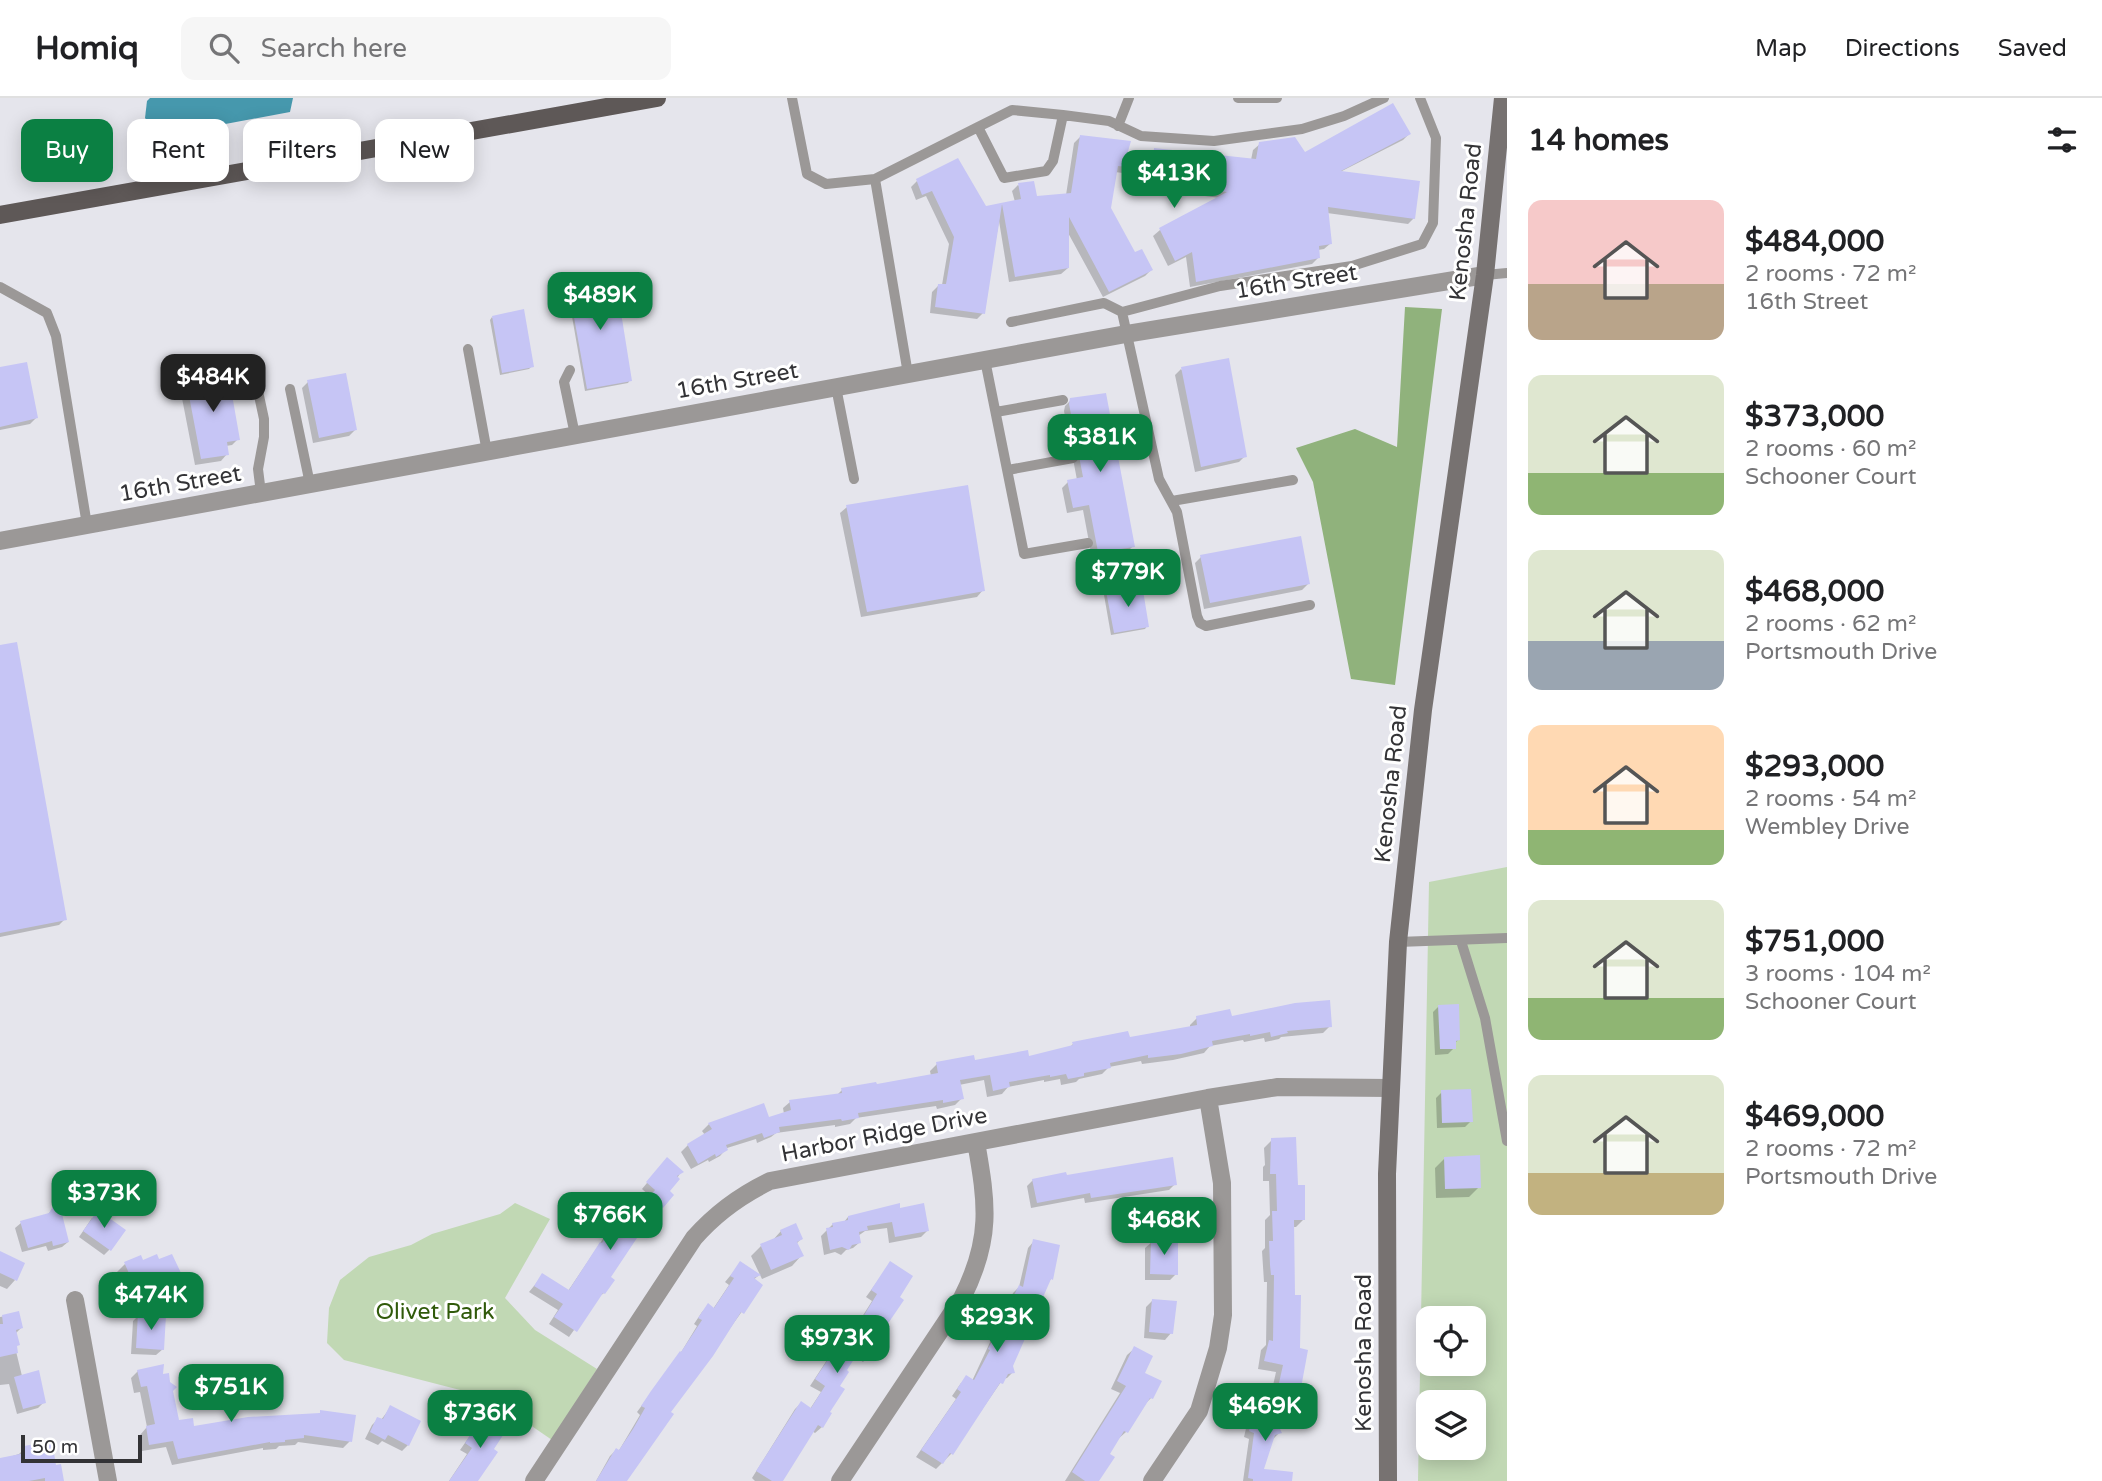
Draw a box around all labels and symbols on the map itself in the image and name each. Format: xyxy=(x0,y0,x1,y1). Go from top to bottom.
street label: Kenosha Road xyxy=(1444,142,1488,302)
pin: $413K xyxy=(1125,150,1223,210)
street label: 16th Street xyxy=(1233,258,1359,305)
pin: $489K xyxy=(551,272,649,332)
pin: $484K xyxy=(164,354,262,414)
street label: 16th Street xyxy=(674,356,801,405)
pin: $381K xyxy=(1051,414,1149,474)
street label: 16th Street xyxy=(117,459,244,508)
pin: $779K xyxy=(1079,550,1177,609)
street label: Kenosha Road xyxy=(1369,704,1413,864)
street label: Harbor Ridge Drive xyxy=(779,1101,990,1169)
pin: $373K xyxy=(55,1170,153,1230)
pin: $766K xyxy=(561,1192,659,1252)
pin: $468K xyxy=(1115,1198,1213,1257)
pin: $474K xyxy=(102,1272,200,1332)
street label: Kenosha Road xyxy=(1350,1274,1378,1432)
pin: $293K xyxy=(948,1294,1046,1354)
park label: Olivet Park xyxy=(376,1298,494,1326)
pin: $973K xyxy=(788,1316,886,1375)
pin: $751K xyxy=(182,1364,280,1424)
pin: $469K xyxy=(1216,1384,1314,1443)
pin: $736K xyxy=(431,1390,529,1450)
scale bar xyxy=(21,1432,142,1464)

